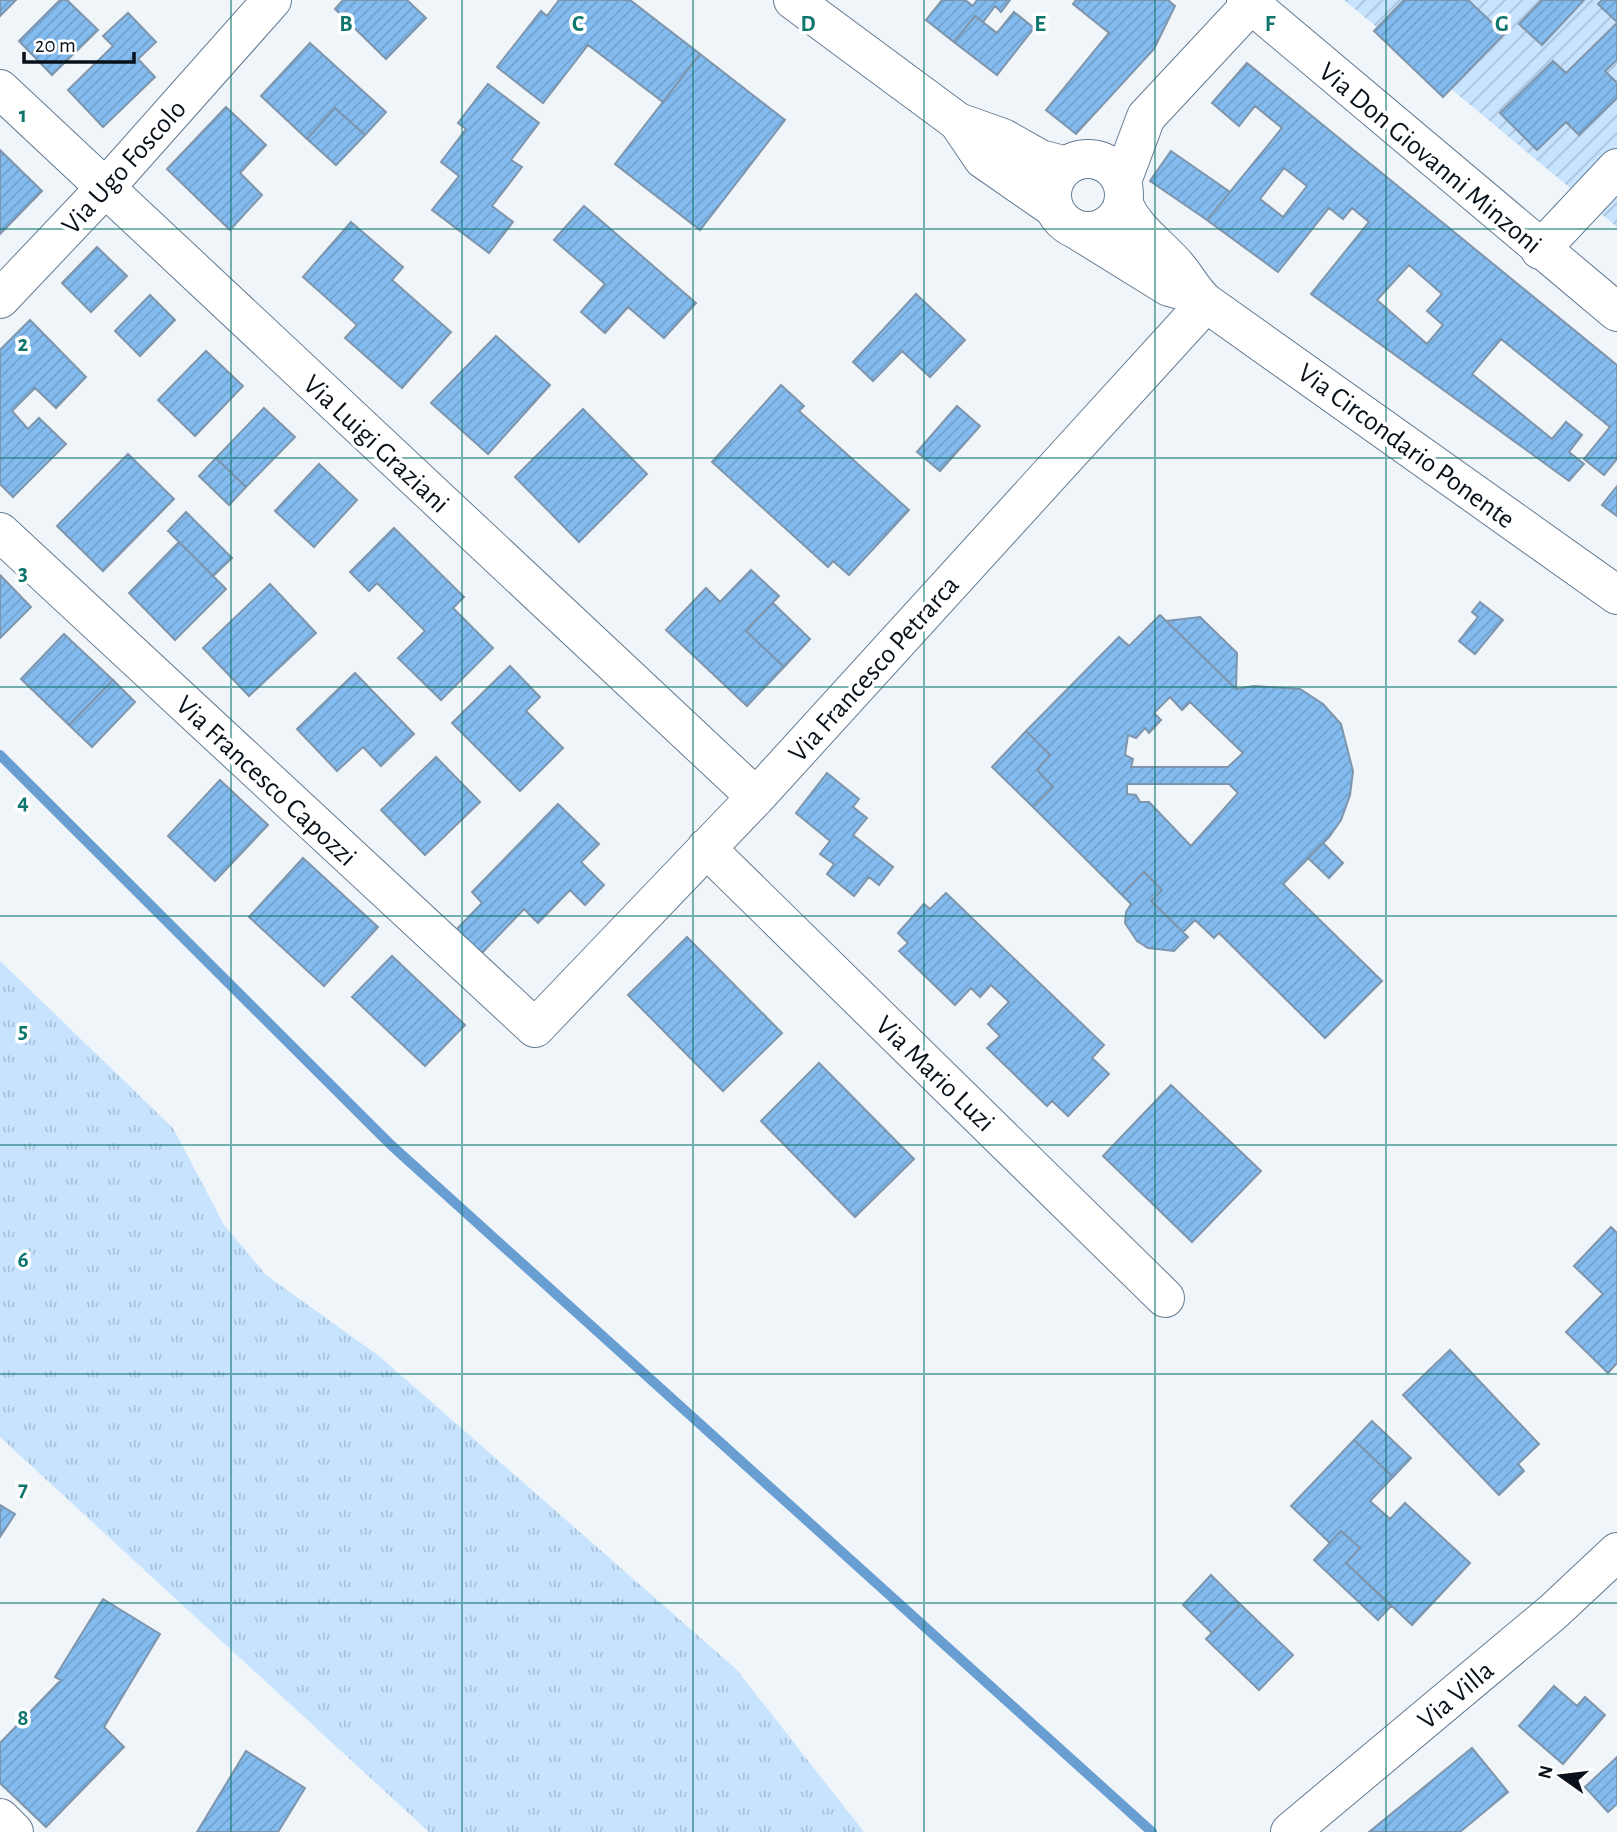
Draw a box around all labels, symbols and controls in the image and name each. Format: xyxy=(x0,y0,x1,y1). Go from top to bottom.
text: B xyxy=(339,13,353,36)
text: C xyxy=(572,13,584,36)
text: D xyxy=(800,13,816,36)
text: E xyxy=(1034,13,1046,36)
text: F xyxy=(1265,13,1276,36)
text: G xyxy=(1495,13,1509,36)
scale bar xyxy=(24,21,135,65)
text: 20 m xyxy=(35,35,76,56)
street label: Via Don Giovanni Minzoni xyxy=(1313,58,1546,260)
street label: Via Ugo Foscolo xyxy=(57,95,192,240)
text: 1 xyxy=(19,104,27,127)
text: 2 xyxy=(18,333,29,356)
street label: Via Circondario Ponente xyxy=(1292,359,1519,535)
street label: Via Luigi Graziani xyxy=(297,370,454,519)
text: 3 xyxy=(18,562,28,585)
street label: Via Francesco Petrarca xyxy=(784,571,965,768)
street label: Via Francesco Capozzi xyxy=(170,691,361,872)
text: 4 xyxy=(17,791,29,814)
street label: Via Mario Luzi xyxy=(870,1011,999,1138)
text: 5 xyxy=(18,1020,28,1043)
text: 6 xyxy=(17,1249,29,1272)
text: 7 xyxy=(18,1478,28,1501)
street label: Via Villa xyxy=(1413,1656,1500,1735)
text: 8 xyxy=(17,1707,29,1730)
north arrow xyxy=(1526,1741,1596,1811)
text: N xyxy=(1535,1764,1557,1781)

